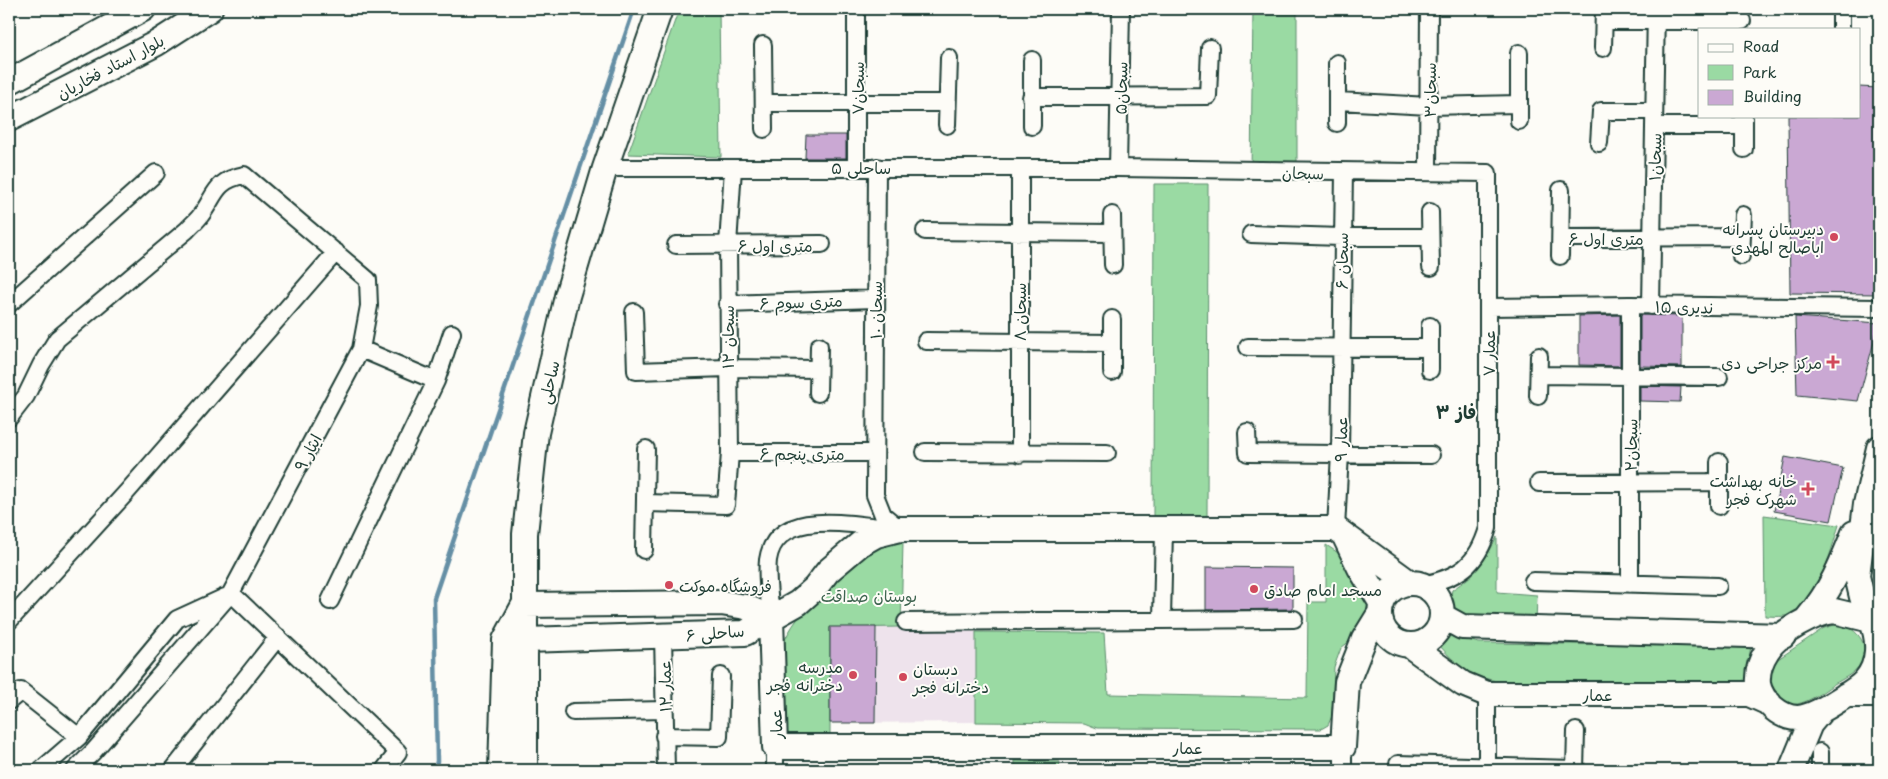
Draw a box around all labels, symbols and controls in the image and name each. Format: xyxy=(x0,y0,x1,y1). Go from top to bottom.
street label: بلوار استاد فخاریان xyxy=(52,28,168,104)
legend xyxy=(1698,28,1860,118)
text: Road xyxy=(1743,34,1779,57)
text: Park xyxy=(1743,60,1777,83)
street label: سبحان۷ xyxy=(845,61,869,115)
street label: سبحان۵ xyxy=(1108,61,1132,115)
street label: سبحان۳ xyxy=(1417,62,1441,118)
text: Building xyxy=(1743,84,1802,107)
street label: سبحان۱ xyxy=(1642,133,1666,181)
street label: ساحلی ۵ xyxy=(831,155,891,179)
street label: سبحان xyxy=(1282,160,1324,184)
place label: دبیرستان پسرانه اباصالح المهدی xyxy=(1722,216,1824,258)
street label: ۶ متری اول xyxy=(1568,226,1644,250)
marker: دبیرستان پسرانه اباصالح المهدی xyxy=(1828,231,1840,243)
street label: سبحان ۶ xyxy=(1329,232,1353,290)
street label: ۶ متری اول xyxy=(737,233,813,257)
street label: سبحان ۱۰ xyxy=(863,281,887,339)
street label: سبحان ۸ xyxy=(1007,283,1031,341)
street label: ۶ متری سوم xyxy=(759,288,843,316)
street label: ندیری ۱۵ xyxy=(1655,293,1713,319)
street label: سبحان ۱۲ xyxy=(715,305,739,369)
street label: عمار ۷ xyxy=(1476,329,1500,377)
place label: مرکز جراحی دی xyxy=(1721,350,1822,374)
marker: مرکز جراحی دی xyxy=(1826,355,1840,369)
street label: ساحلی xyxy=(531,358,565,406)
district label: فاز ۳ xyxy=(1436,398,1476,425)
street label: عمار ۹ xyxy=(1328,416,1352,462)
street label: سبحان۲ xyxy=(1618,418,1642,472)
street label: ایثار ۹ xyxy=(287,429,327,475)
street label: ۶ متری پنجم xyxy=(759,441,845,467)
place label: خانه بهداشت شهرک فجر xyxy=(1710,468,1797,510)
marker: خانه بهداشت شهرک فجر xyxy=(1801,482,1815,496)
place label: فروشگاه موکت xyxy=(679,573,772,597)
place label: مسجد امام صادق xyxy=(1264,577,1382,603)
marker: فروشگاه موکت xyxy=(663,579,675,591)
park label: بوستان صداقت xyxy=(821,583,917,607)
marker: مسجد امام صادق xyxy=(1248,583,1260,595)
street label: ساحلی ۶ xyxy=(685,617,745,647)
place label: مدرسه دخترانه فجر xyxy=(765,654,843,696)
place label: دبستان دخترانه فجر xyxy=(911,656,989,698)
street label: عمار ۱۲ xyxy=(652,660,676,712)
marker: مدرسه دخترانه فجر xyxy=(847,669,859,681)
marker: دبستان دخترانه فجر xyxy=(897,671,909,683)
street label: عمار xyxy=(1582,682,1613,706)
street label: عمار xyxy=(762,708,788,741)
street label: عمار xyxy=(1172,735,1203,759)

